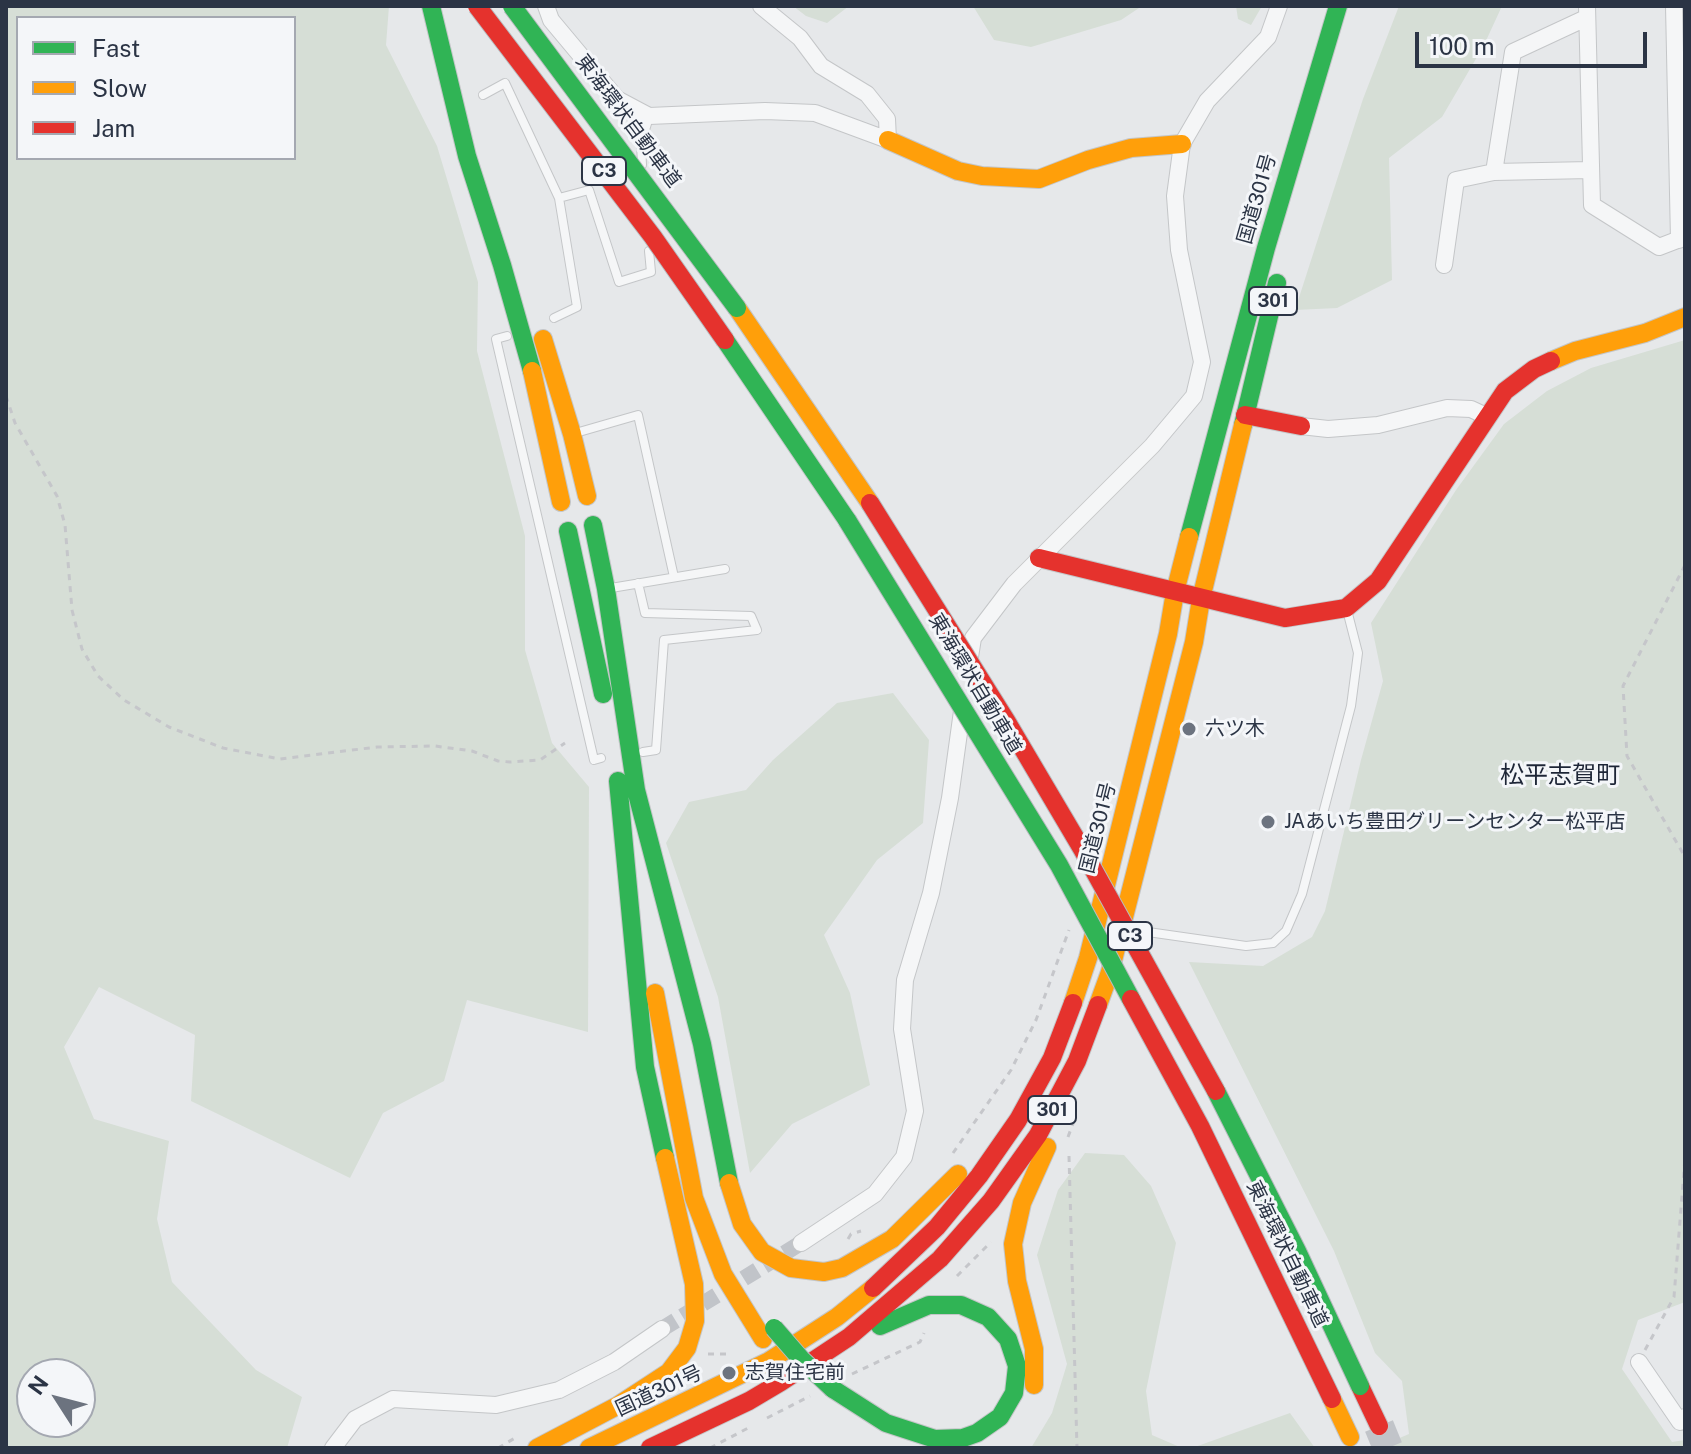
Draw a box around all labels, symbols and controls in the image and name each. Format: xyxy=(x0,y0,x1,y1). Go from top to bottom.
legend xyxy=(16,16,296,160)
scale bar xyxy=(1419,16,1651,66)
text: 100 m xyxy=(1429,32,1495,60)
text: Fast xyxy=(92,34,140,62)
street label: 東海環状自動車道 xyxy=(570,50,686,192)
text: Slow xyxy=(92,74,147,102)
text: Jam xyxy=(92,114,135,142)
street label: 国道301号 xyxy=(1233,151,1281,247)
road number: C3 xyxy=(582,157,626,185)
road number: 301 xyxy=(1249,287,1297,315)
street label: 東海環状自動車道 xyxy=(924,609,1026,759)
place label: 六ツ木 xyxy=(1205,717,1265,741)
marker: 六ツ木 xyxy=(1180,720,1198,738)
district label: 松平志賀町 xyxy=(1500,762,1620,790)
street label: 国道301号 xyxy=(1075,780,1121,876)
place label: JAあいち豊田グリーンセンター松平店 xyxy=(1284,810,1625,834)
marker: JAあいち豊田グリーンセンター松平店 xyxy=(1259,813,1277,831)
road number: C3 xyxy=(1108,922,1152,950)
road number: 301 xyxy=(1028,1096,1076,1124)
street label: 東海環状自動車道 xyxy=(1241,1177,1333,1331)
north arrow xyxy=(16,1358,96,1438)
street label: 国道301号 xyxy=(612,1361,706,1421)
place label: 志賀住宅前 xyxy=(745,1361,845,1385)
marker: 志賀住宅前 xyxy=(720,1364,738,1382)
text: N xyxy=(23,1370,54,1400)

